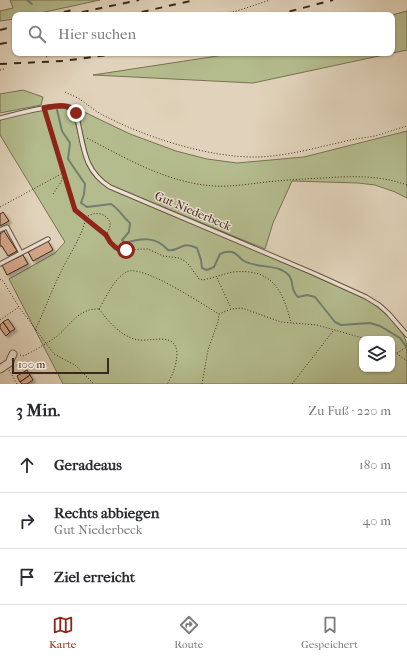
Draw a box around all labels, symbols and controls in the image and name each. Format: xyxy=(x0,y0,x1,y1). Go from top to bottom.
search box xyxy=(12,12,395,56)
icon: search xyxy=(26,23,48,45)
text: Hier suchen xyxy=(58,25,136,43)
route end xyxy=(67,104,85,122)
street label: Gut Niederbeck xyxy=(153,189,234,234)
route start xyxy=(117,241,135,259)
map controls xyxy=(359,336,395,372)
button: layers xyxy=(359,336,395,372)
scale bar xyxy=(12,356,109,375)
text: 100 m xyxy=(18,358,46,371)
text: 3 Min. xyxy=(16,400,60,420)
text: Zu Fuß · 220 m xyxy=(308,403,391,418)
icon: ahead xyxy=(16,454,38,476)
text: Geradeaus xyxy=(54,456,122,474)
text: 180 m xyxy=(359,457,391,472)
text: Rechts abbiegen xyxy=(54,504,159,522)
icon: right xyxy=(16,510,38,532)
text: 40 m xyxy=(363,513,391,528)
text: Gut Niederbeck xyxy=(54,522,143,537)
icon: arrive xyxy=(16,566,38,588)
text: Ziel erreicht xyxy=(54,568,135,586)
tab: Karte xyxy=(49,614,76,651)
tab: Route xyxy=(174,614,203,651)
tab: Gespeichert xyxy=(301,614,358,651)

